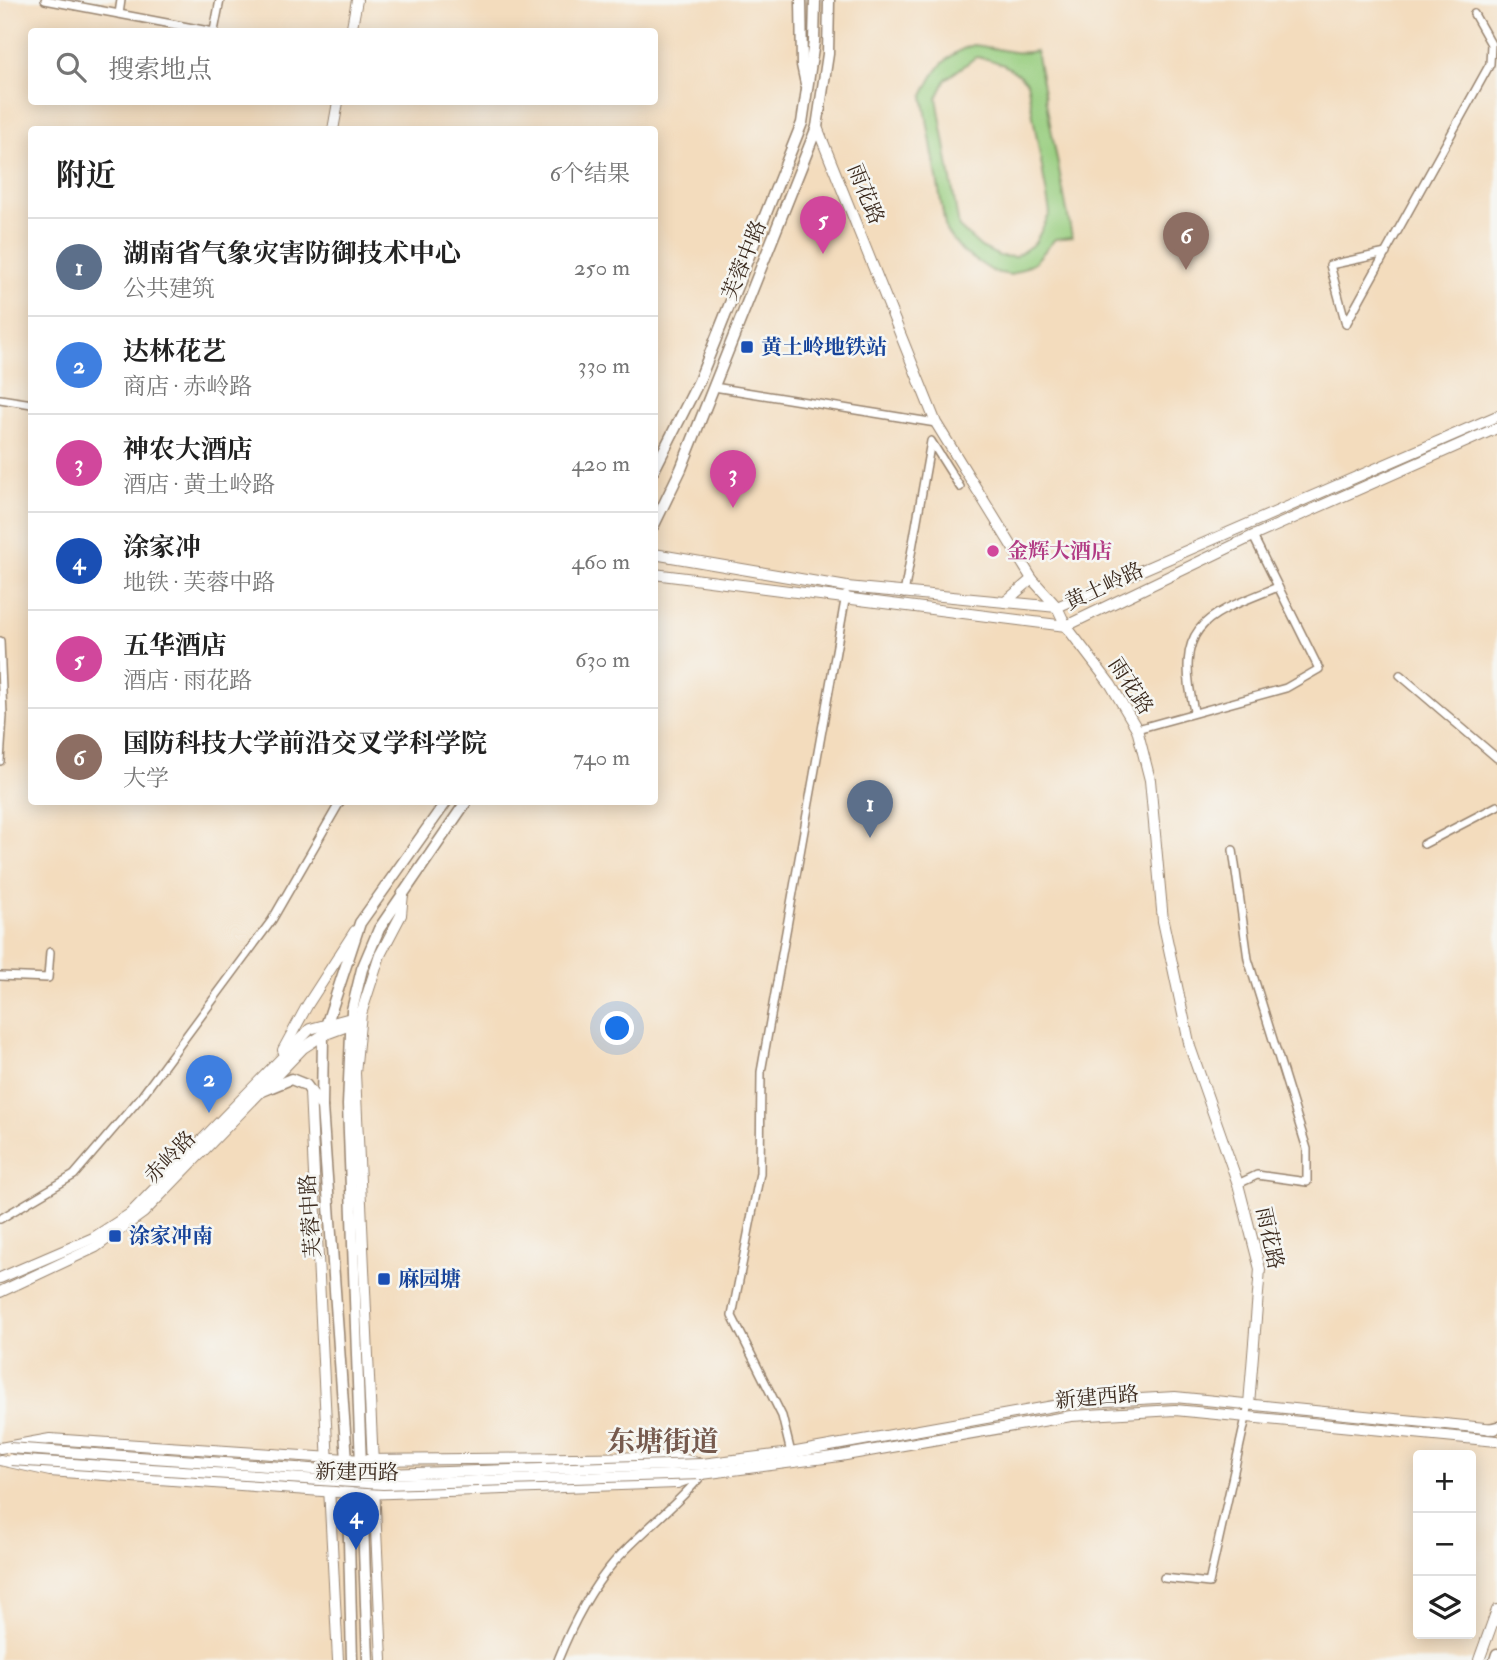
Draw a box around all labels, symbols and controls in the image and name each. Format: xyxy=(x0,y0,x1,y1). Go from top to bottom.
search box xyxy=(28,28,658,105)
icon: search xyxy=(52,48,90,86)
text: 搜索地点 xyxy=(108,54,212,86)
text: 附近 xyxy=(56,157,116,194)
text: 6个结果 xyxy=(549,159,630,188)
street label: 雨花路 xyxy=(841,160,890,228)
pin: 5 xyxy=(800,196,846,254)
pin: 6 xyxy=(1163,212,1209,270)
street label: 芙蓉中路 xyxy=(716,216,773,304)
text: 湖南省气象灾害防御技术中心 xyxy=(123,238,461,270)
text: 1 xyxy=(75,253,83,282)
text: 250 m xyxy=(574,253,630,282)
text: 公共建筑 xyxy=(123,274,215,303)
place label: 黄土岭地铁站 xyxy=(761,334,887,361)
text: 达林花艺 xyxy=(123,336,227,368)
marker: 黄土岭地铁站 xyxy=(739,339,755,355)
text: 2 xyxy=(73,351,85,380)
text: 330 m xyxy=(578,351,630,380)
text: 商店 · 赤岭路 xyxy=(123,372,252,401)
text: 神农大酒店 xyxy=(123,434,253,466)
text: 3 xyxy=(75,449,83,478)
text: 420 m xyxy=(571,449,630,478)
pin: 3 xyxy=(710,450,756,508)
text: 酒店 · 黄土岭路 xyxy=(123,470,275,499)
text: 涂家冲 xyxy=(123,532,201,564)
place label: 金辉大酒店 xyxy=(1007,538,1112,565)
marker: 金辉大酒店 xyxy=(985,543,1001,559)
text: 4 xyxy=(73,547,85,576)
text: 460 m xyxy=(572,547,630,576)
street label: 黄土岭路 xyxy=(1060,556,1148,616)
text: 地铁 · 芙蓉中路 xyxy=(123,568,275,597)
text: 五华酒店 xyxy=(123,630,227,662)
text: 5 xyxy=(74,645,84,674)
text: 630 m xyxy=(575,645,630,674)
street label: 雨花路 xyxy=(1102,653,1159,720)
text: 酒店 · 雨花路 xyxy=(123,666,252,695)
text: 国防科技大学前沿交叉学科学院 xyxy=(123,728,487,760)
text: 6 xyxy=(73,743,85,772)
text: 740 m xyxy=(573,743,630,772)
text: 大学 xyxy=(123,764,169,793)
pin: 1 xyxy=(847,780,893,838)
your location xyxy=(600,1011,634,1045)
pin: 2 xyxy=(186,1055,232,1113)
street label: 赤岭路 xyxy=(139,1125,202,1189)
street label: 芙蓉中路 xyxy=(294,1173,327,1259)
street label: 雨花路 xyxy=(1250,1204,1289,1272)
place label: 涂家冲南 xyxy=(129,1223,213,1250)
marker: 涂家冲南 xyxy=(107,1228,123,1244)
place label: 麻园塘 xyxy=(398,1266,461,1293)
marker: 麻园塘 xyxy=(376,1271,392,1287)
street label: 新建西路 xyxy=(1054,1380,1140,1415)
district label: 东塘街道 xyxy=(607,1425,719,1460)
map controls xyxy=(1413,1450,1476,1639)
button: + xyxy=(1413,1450,1476,1513)
street label: 新建西路 xyxy=(315,1458,399,1487)
pin: 4 xyxy=(333,1492,379,1550)
button: − xyxy=(1413,1513,1476,1576)
button: layers xyxy=(1413,1576,1476,1639)

